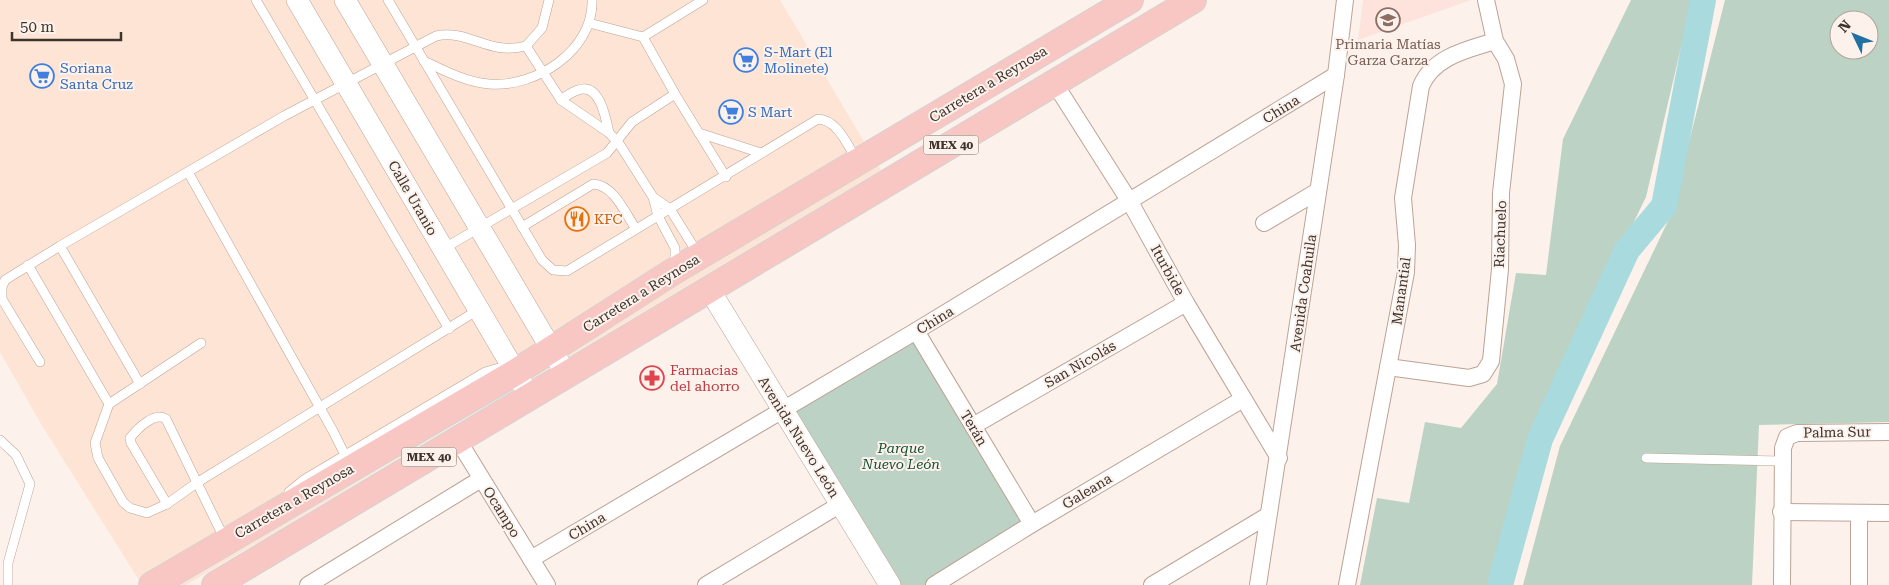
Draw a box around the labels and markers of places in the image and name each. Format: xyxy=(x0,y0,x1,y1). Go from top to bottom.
school or university icon: Primaria Matías Garza Garza xyxy=(1375,7,1401,33)
place label: Primaria Matías Garza Garza xyxy=(1335,36,1441,68)
place label: S-Mart (El Molinete) xyxy=(764,44,833,76)
supermarket icon: S-Mart (El Molinete) xyxy=(733,47,759,73)
place label: Soriana Santa Cruz xyxy=(60,60,133,92)
supermarket icon: Soriana Santa Cruz xyxy=(29,63,55,89)
supermarket icon: S Mart xyxy=(718,99,744,125)
place label: S Mart xyxy=(748,104,792,120)
restaurant icon: KFC xyxy=(564,206,590,232)
place label: KFC xyxy=(594,211,623,227)
place label: Farmacias del ahorro xyxy=(670,362,740,394)
pharmacy icon: Farmacias del ahorro xyxy=(639,365,665,391)

